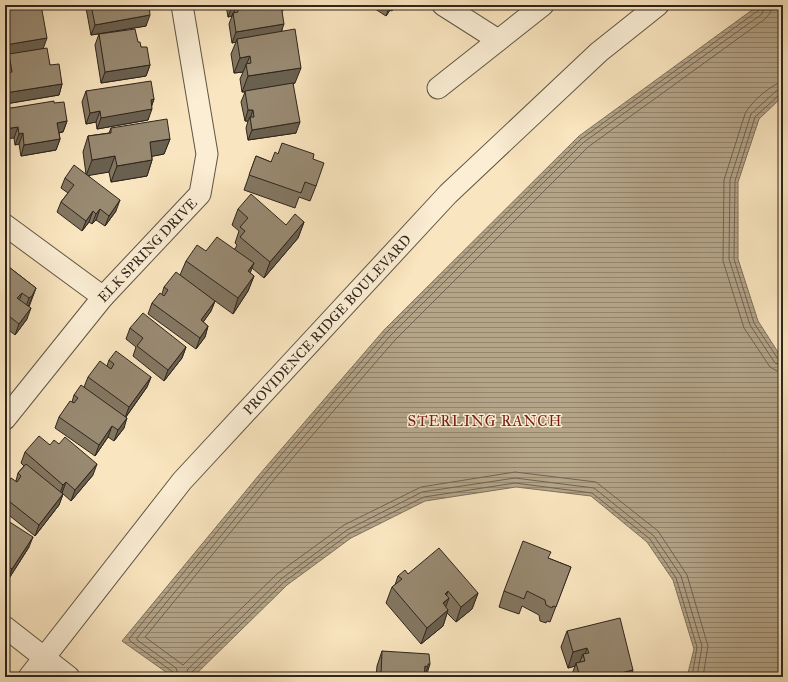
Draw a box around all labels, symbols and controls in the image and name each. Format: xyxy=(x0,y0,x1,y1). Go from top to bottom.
street label: ELK SPRING DRIVE xyxy=(95,195,201,306)
street label: PROVIDENCE RIDGE BOULEVARD xyxy=(240,231,415,418)
district label: STERLING RANCH xyxy=(408,412,562,430)

